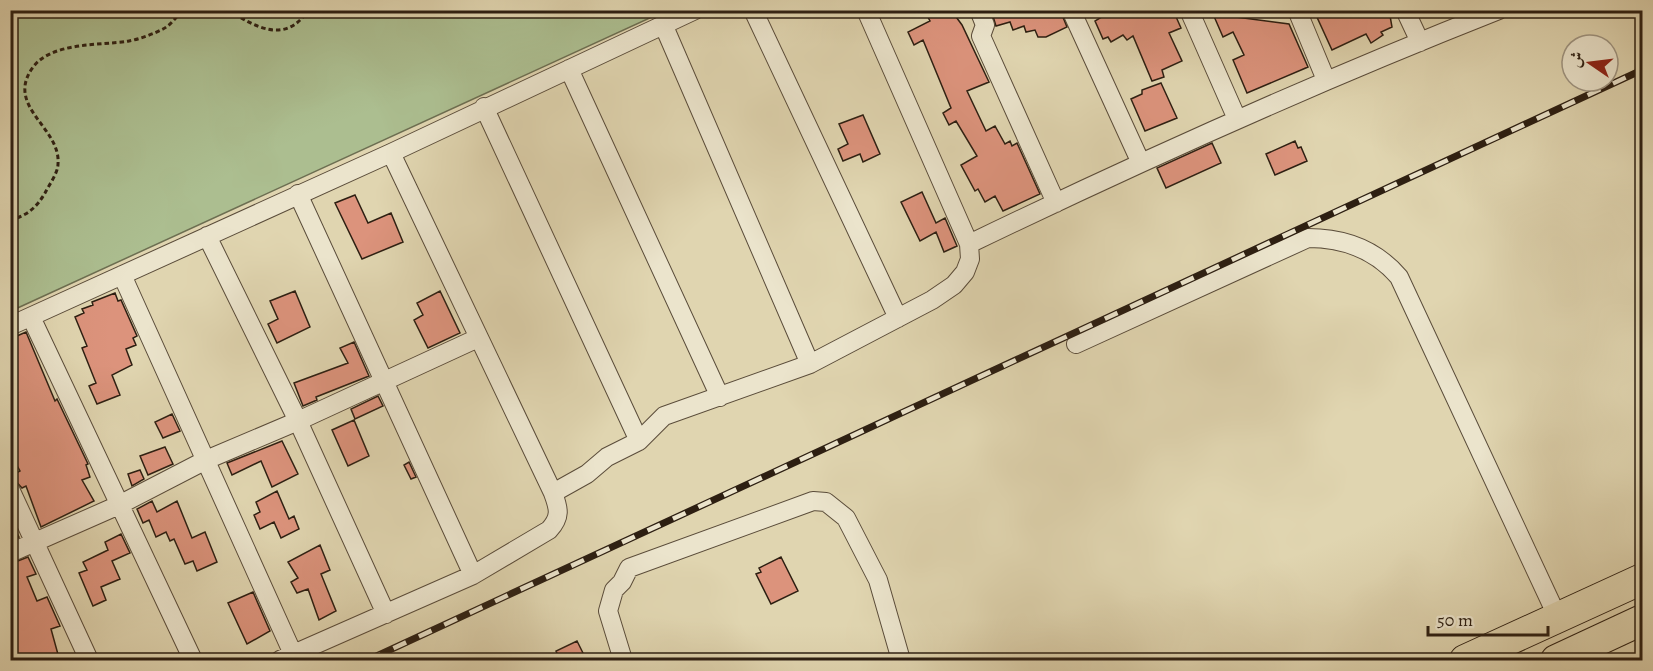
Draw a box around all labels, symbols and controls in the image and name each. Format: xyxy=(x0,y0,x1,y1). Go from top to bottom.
north arrow xyxy=(1560,33,1620,93)
text: ش xyxy=(1564,49,1589,70)
scale bar xyxy=(1428,599,1548,637)
text: 50 m xyxy=(1437,608,1473,632)

